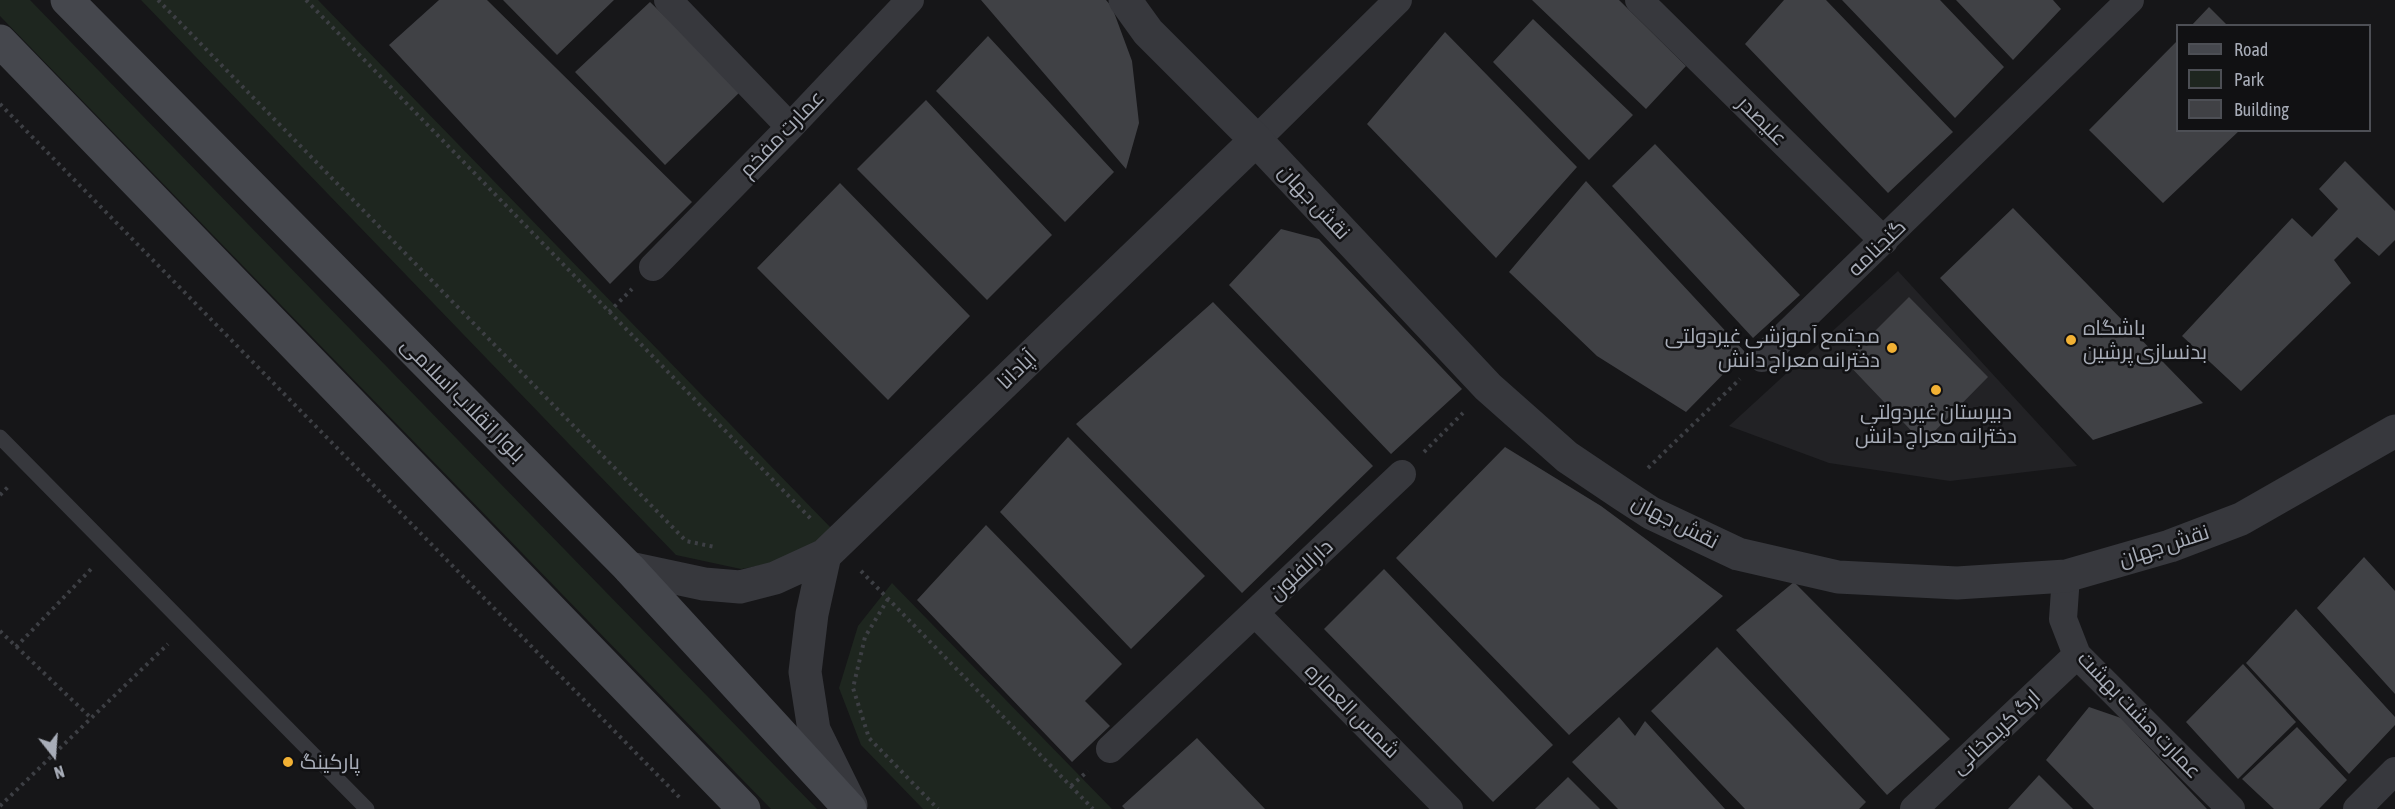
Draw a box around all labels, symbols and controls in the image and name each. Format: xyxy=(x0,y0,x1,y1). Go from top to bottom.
legend xyxy=(2176,24,2371,132)
text: Road xyxy=(2234,39,2268,60)
text: Park xyxy=(2234,69,2264,90)
street label: عمارت مفخم xyxy=(734,85,830,183)
street label: علیصدر xyxy=(1732,91,1792,151)
text: Building xyxy=(2234,99,2289,120)
street label: نقش جهان xyxy=(1273,159,1355,245)
street label: گنجنامه xyxy=(1843,214,1911,282)
place label: باشگاه بدنسازی پرشین xyxy=(2083,315,2207,365)
place label: مجتمع آموزشی غیردولتی دخترانه معراج دانش xyxy=(1665,323,1880,373)
street label: بلوار انقلاب اسلامی xyxy=(396,333,530,467)
marker: باشگاه بدنسازی پرشین xyxy=(2064,333,2078,347)
marker: مجتمع آموزشی غیردولتی دخترانه معراج دانش xyxy=(1885,341,1899,355)
street label: آپادانا xyxy=(992,345,1042,395)
marker: دبیرستان غیردولتی دخترانه معراج دانش xyxy=(1929,383,1943,397)
place label: دبیرستان غیردولتی دخترانه معراج دانش xyxy=(1855,399,2017,449)
street label: نقش جهان xyxy=(1627,489,1723,555)
street label: نقش جهان xyxy=(2116,520,2212,572)
street label: دارالفنون xyxy=(1264,534,1338,606)
street label: عمارت هشت بهشت xyxy=(2072,646,2206,784)
street label: شمس العماره xyxy=(1299,658,1405,764)
street label: ارگ کریمخانی xyxy=(1946,684,2046,780)
north arrow xyxy=(24,725,84,785)
place label: پارکینگ xyxy=(300,749,360,775)
marker: پارکینگ xyxy=(281,755,295,769)
text: N xyxy=(52,762,66,782)

